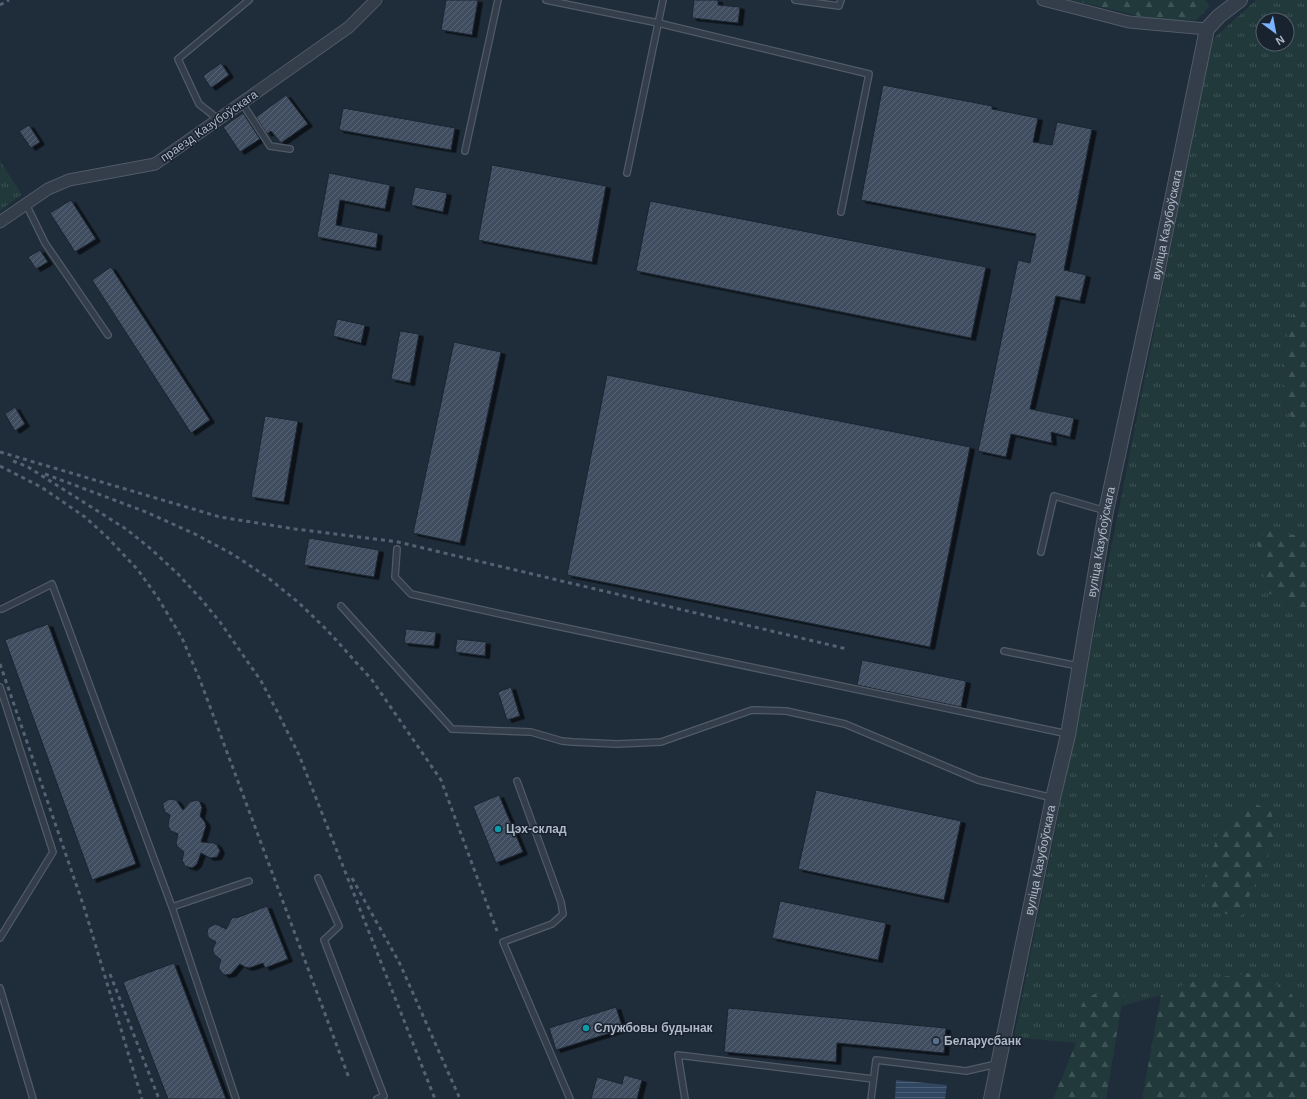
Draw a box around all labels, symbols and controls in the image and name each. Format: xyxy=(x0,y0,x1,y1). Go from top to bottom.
north arrow xyxy=(1255,12,1295,52)
text: N xyxy=(1274,33,1287,48)
street label: праезд Казубоўскага xyxy=(158,87,261,165)
street label: вуліца Казубоўскага xyxy=(1149,168,1185,281)
street label: вуліца Казубоўскага xyxy=(1084,485,1118,598)
street label: вуліца Казубоўскага xyxy=(1022,803,1058,916)
place label: Цэх-склад xyxy=(506,822,567,836)
marker: Цэх-склад xyxy=(493,824,503,834)
place label: Службовы будынак xyxy=(594,1021,714,1035)
marker: Службовы будынак xyxy=(581,1023,591,1033)
place label: Беларусбанк xyxy=(944,1034,1022,1048)
marker: Беларусбанк xyxy=(931,1036,941,1046)

